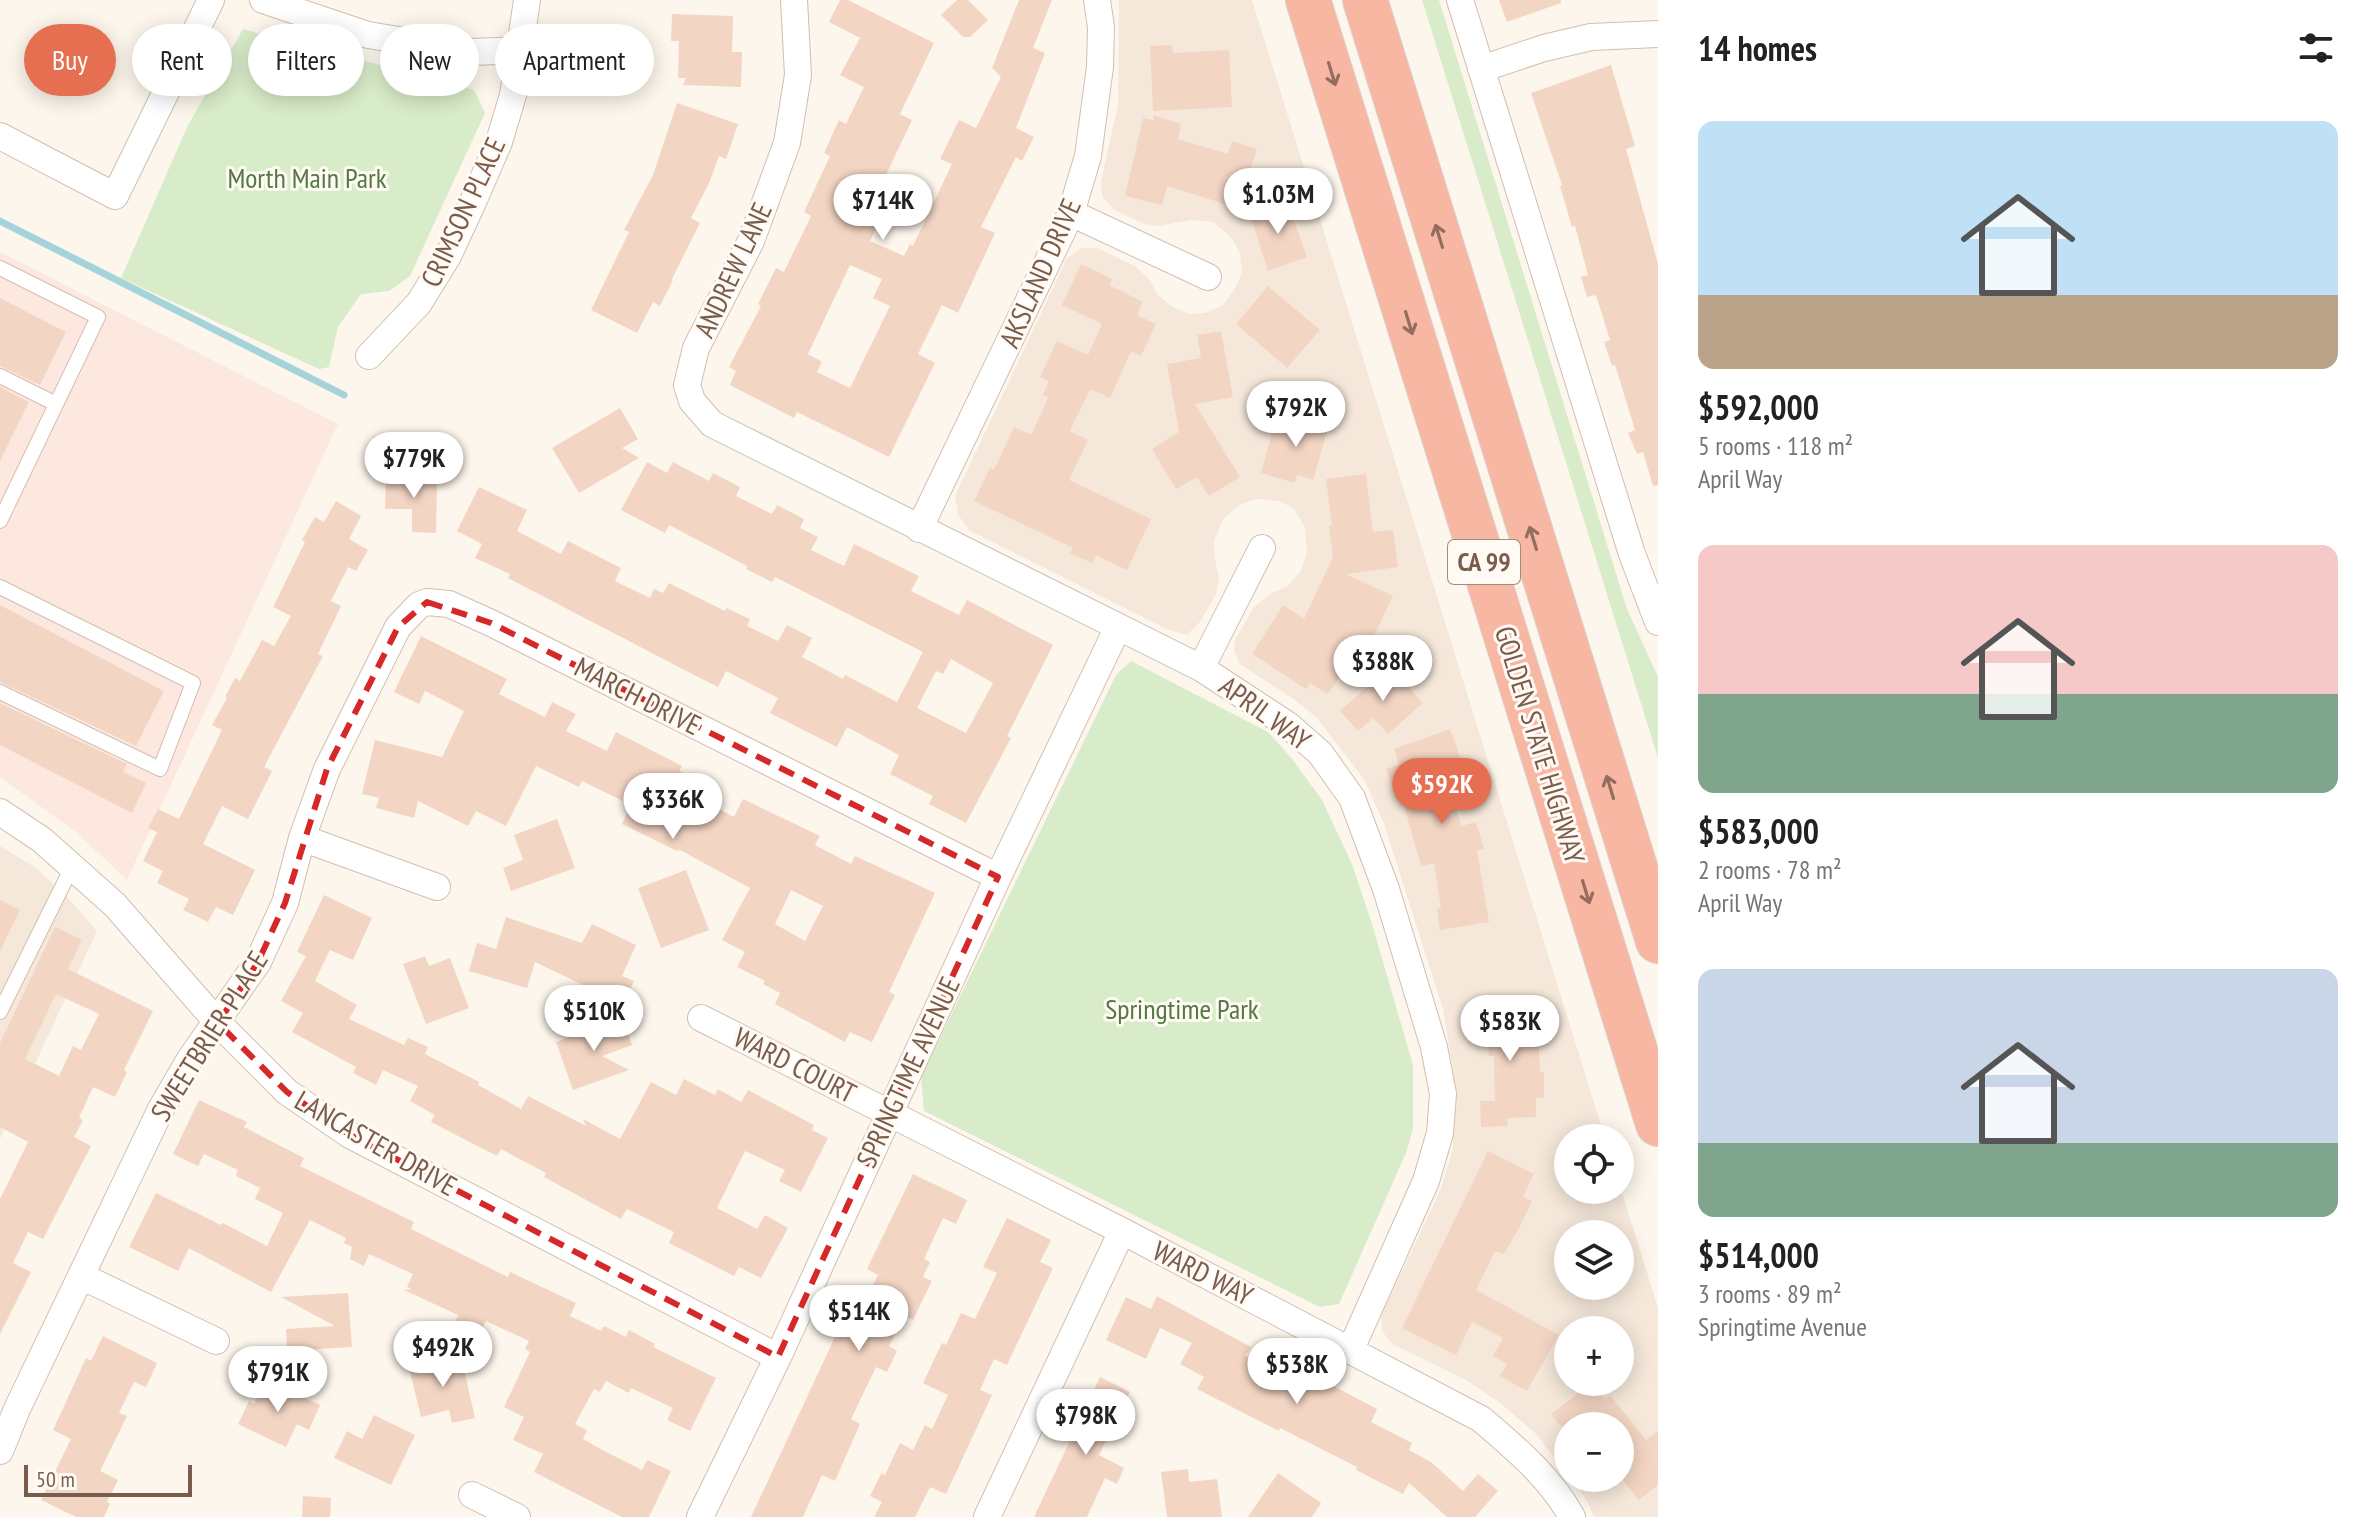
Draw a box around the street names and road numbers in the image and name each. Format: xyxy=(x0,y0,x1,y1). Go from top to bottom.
street label: CRIMSON PLACE xyxy=(412,131,513,293)
street label: AKSLAND DRIVE xyxy=(990,192,1089,353)
street label: ANDREW LANE xyxy=(685,196,780,343)
road number: CA 99 xyxy=(1448,540,1520,584)
street label: GOLDEN STATE HIGHWAY xyxy=(1487,622,1594,868)
street label: MARCH DRIVE xyxy=(569,648,708,743)
street label: APRIL WAY xyxy=(1212,667,1319,758)
street label: SWEETBRIER PLACE xyxy=(142,944,276,1128)
street label: SPRINGTIME AVENUE xyxy=(847,970,968,1173)
street label: WARD COURT xyxy=(728,1018,863,1111)
street label: LANCASTER DRIVE xyxy=(289,1081,464,1204)
street label: WARD WAY xyxy=(1147,1232,1260,1314)

